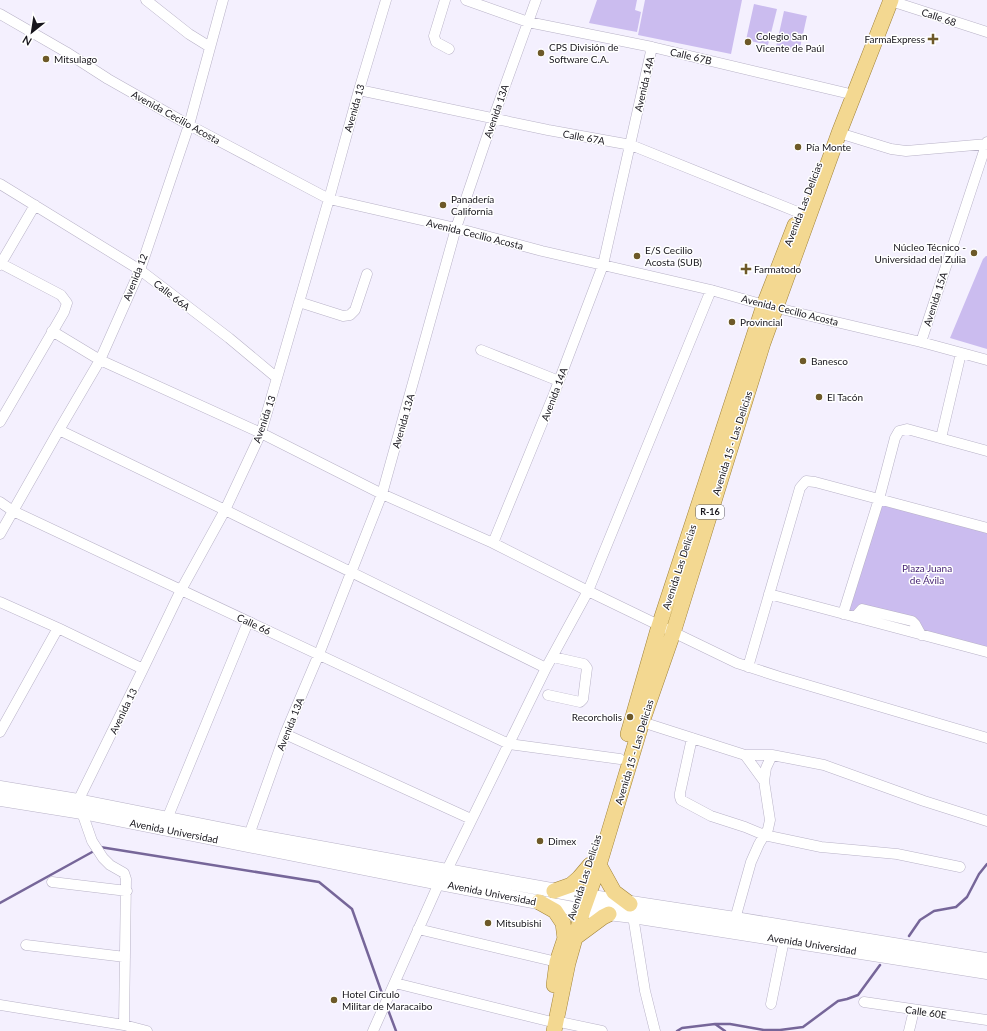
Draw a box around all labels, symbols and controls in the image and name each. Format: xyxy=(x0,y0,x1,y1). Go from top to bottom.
street label: Calle 68 xyxy=(920,6,958,28)
north arrow xyxy=(12,12,52,52)
place label: Colegio San Vicente de Paúl xyxy=(756,30,824,54)
text: N xyxy=(20,33,34,49)
place label: FarmaExpress xyxy=(865,33,925,45)
marker: FarmaExpress xyxy=(928,34,938,44)
marker: Colegio San Vicente de Paúl xyxy=(743,37,753,47)
place label: CPS División de Software C.A. xyxy=(549,41,619,65)
street label: Calle 67B xyxy=(669,45,713,67)
marker: CPS División de Software C.A. xyxy=(536,48,546,58)
place label: Mitsulago xyxy=(54,53,98,65)
marker: Mitsulago xyxy=(41,54,51,64)
street label: Avenida 14A xyxy=(632,55,656,113)
street label: Avenida 13 xyxy=(341,82,367,133)
street label: Avenida 13A xyxy=(481,82,511,140)
street label: Avenida Cecilio Acosta xyxy=(130,88,222,146)
street label: Calle 67A xyxy=(562,127,606,147)
place label: Pía Monte xyxy=(806,141,851,153)
marker: Pía Monte xyxy=(793,142,803,152)
street label: Avenida Las Delicias xyxy=(781,160,825,248)
place label: Panadería California xyxy=(451,193,494,217)
marker: Panadería California xyxy=(438,200,448,210)
street label: Avenida Cecilio Acosta xyxy=(425,216,525,252)
place label: Núcleo Técnico - Universidad del Zulia xyxy=(875,241,966,265)
place label: E/S Cecilio Acosta (SUB) xyxy=(645,244,702,268)
marker: Núcleo Técnico - Universidad del Zulia xyxy=(969,248,979,258)
marker: E/S Cecilio Acosta (SUB) xyxy=(632,251,642,261)
street label: Avenida 12 xyxy=(120,252,150,302)
place label: Farmatodo xyxy=(754,263,802,275)
marker: Farmatodo xyxy=(741,264,751,274)
street label: Avenida 15A xyxy=(921,270,949,328)
street label: Calle 66A xyxy=(152,277,193,313)
street label: Avenida Cecilio Acosta xyxy=(740,292,840,328)
place label: Provincial xyxy=(740,316,783,328)
marker: Provincial xyxy=(727,317,737,327)
place label: Banesco xyxy=(811,355,848,367)
marker: Banesco xyxy=(798,356,808,366)
street label: Avenida 14A xyxy=(538,365,570,422)
street label: Avenida 15 - Las Delicias xyxy=(709,389,755,497)
place label: El Tacón xyxy=(827,391,863,403)
street label: Avenida 13A xyxy=(389,392,417,450)
marker: El Tacón xyxy=(814,392,824,402)
street label: Avenida 13 xyxy=(250,394,278,444)
road number: R-16 xyxy=(696,505,724,519)
street label: Avenida Las Delicias xyxy=(660,523,698,611)
park label: Plaza Juana de Ávila xyxy=(902,562,952,586)
street label: Calle 66 xyxy=(235,611,273,637)
street label: Avenida 13 xyxy=(107,686,139,736)
street label: Avenida 13A xyxy=(274,696,306,752)
street label: Avenida 15 - Las Delicias xyxy=(612,698,656,806)
place label: Recorcholis xyxy=(572,711,622,723)
marker: Recorcholis xyxy=(625,712,635,722)
street label: Avenida Universidad xyxy=(129,817,219,845)
street label: Avenida Las Delicias xyxy=(565,833,603,921)
place label: Dimex xyxy=(548,835,576,847)
marker: Dimex xyxy=(535,836,545,846)
street label: Avenida Universidad xyxy=(447,879,537,907)
place label: Mitsubishi xyxy=(496,917,541,929)
marker: Mitsubishi xyxy=(483,918,493,928)
street label: Avenida Universidad xyxy=(767,931,857,957)
place label: Hotel Circulo Militar de Maracaibo xyxy=(342,988,433,1012)
marker: Hotel Circulo Militar de Maracaibo xyxy=(329,995,339,1005)
street label: Calle 60E xyxy=(905,1003,948,1021)

